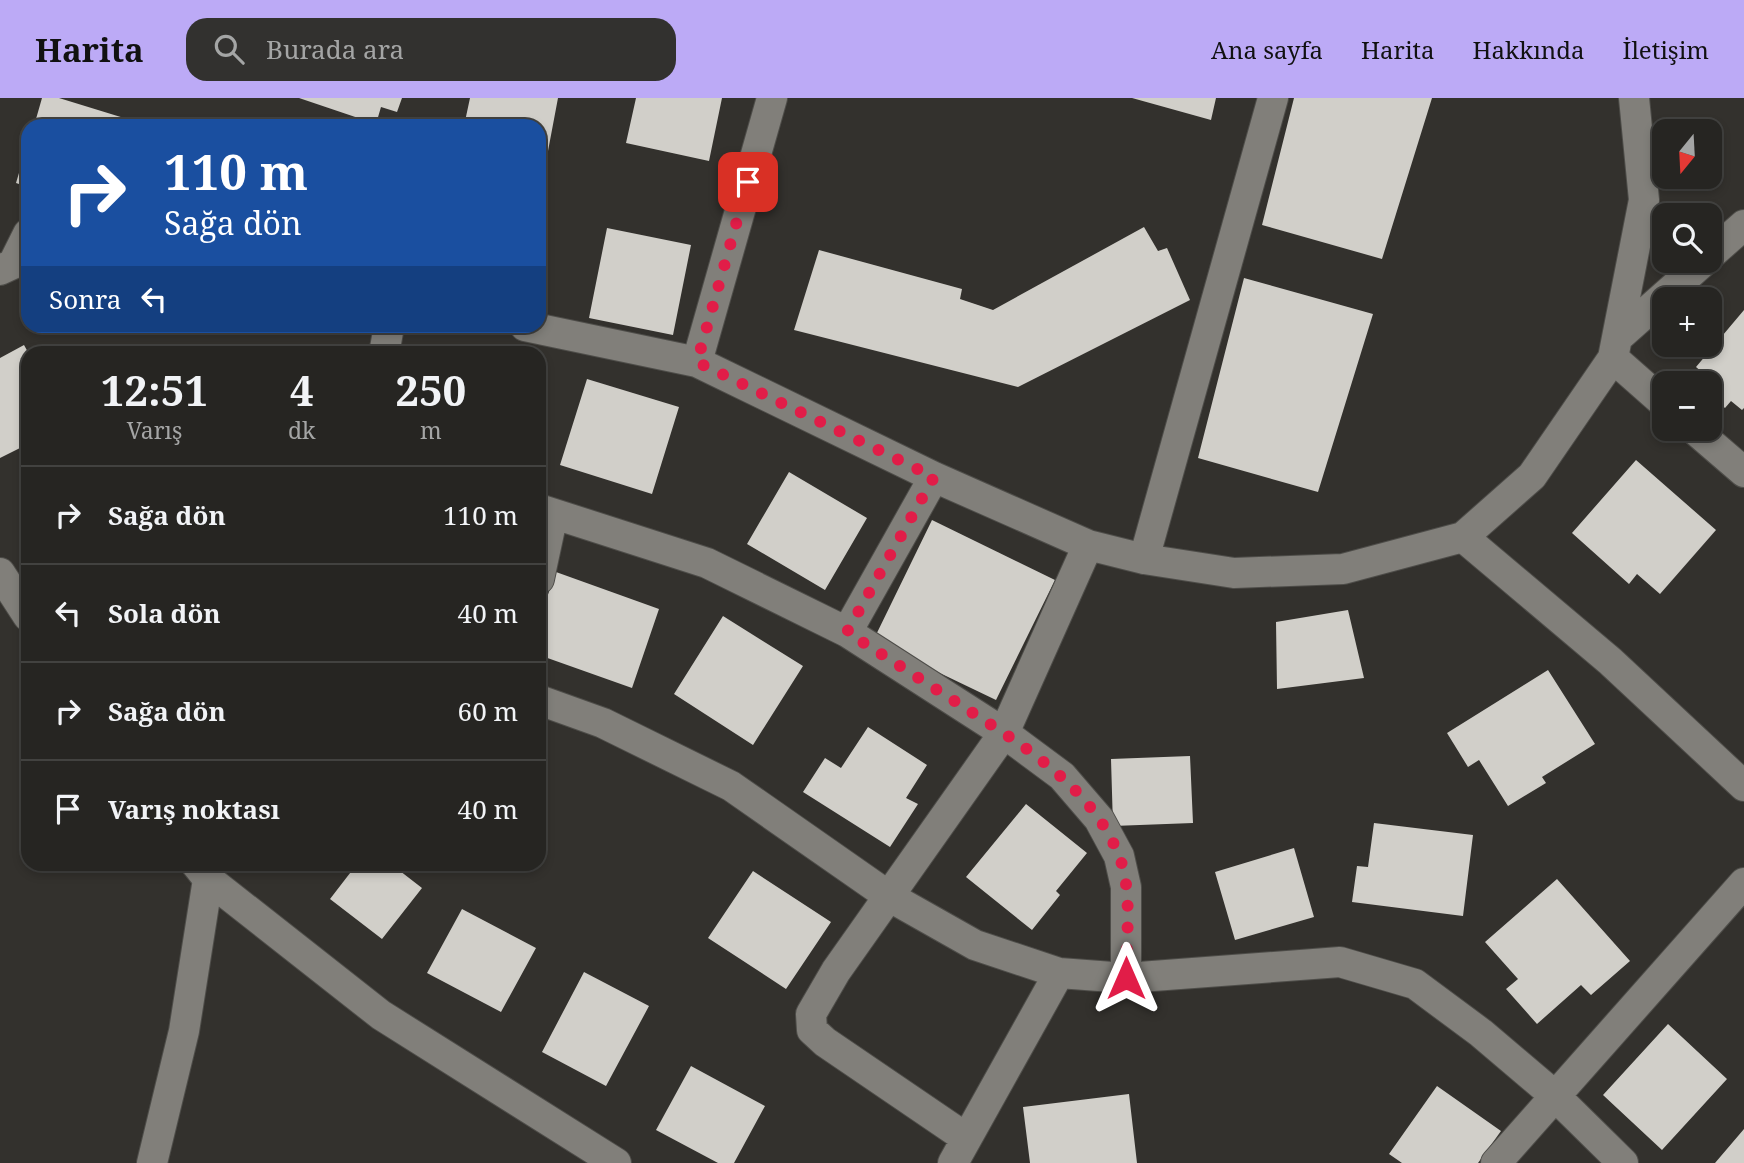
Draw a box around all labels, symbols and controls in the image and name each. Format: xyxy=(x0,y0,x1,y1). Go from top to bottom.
search box xyxy=(186,18,676,81)
text: Harita xyxy=(35,27,144,72)
icon: search xyxy=(210,30,248,68)
text: Burada ara xyxy=(266,31,404,67)
text: Ana sayfa xyxy=(1211,33,1323,66)
text: Harita xyxy=(1361,33,1435,66)
text: Hakkında xyxy=(1473,33,1585,66)
text: İletişim xyxy=(1623,33,1709,66)
north arrow xyxy=(1652,119,1722,189)
map controls xyxy=(1652,119,1722,441)
text: 110 m xyxy=(164,138,308,204)
icon: right xyxy=(49,147,140,238)
pin xyxy=(718,152,778,212)
icon: arrive xyxy=(729,163,767,201)
text: Sağa dön xyxy=(164,201,302,244)
button: search xyxy=(1652,203,1722,273)
icon: left xyxy=(135,280,173,318)
text: Sonra xyxy=(49,281,121,317)
button: + xyxy=(1652,287,1722,357)
text: 12:51 xyxy=(101,361,208,418)
text: 4 xyxy=(290,361,314,418)
text: 250 xyxy=(395,361,466,418)
button: − xyxy=(1652,371,1722,441)
text: Varış xyxy=(127,414,182,446)
text: dk xyxy=(288,414,316,446)
text: m xyxy=(420,414,442,446)
icon: right xyxy=(49,496,87,534)
text: Sağa dön xyxy=(108,497,226,533)
text: 110 m xyxy=(443,497,518,533)
icon: left xyxy=(49,594,87,632)
text: Sola dön xyxy=(108,595,221,631)
text: 40 m xyxy=(458,595,518,631)
icon: right xyxy=(49,692,87,730)
text: Sağa dön xyxy=(108,693,226,729)
text: 60 m xyxy=(458,693,518,729)
icon: arrive xyxy=(49,790,87,828)
text: Varış noktası xyxy=(108,791,280,827)
text: 40 m xyxy=(458,791,518,827)
position arrow xyxy=(1089,941,1163,1015)

